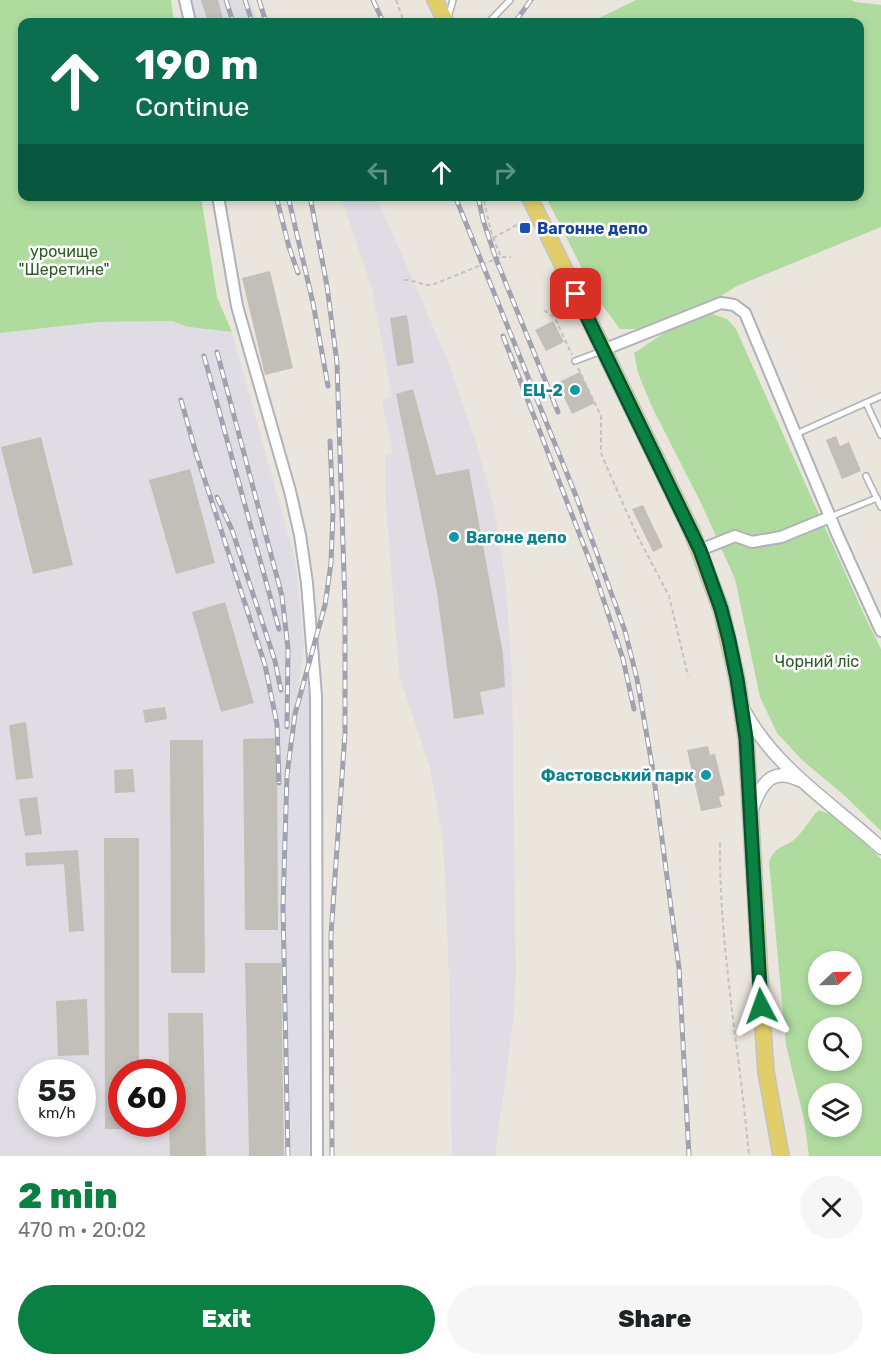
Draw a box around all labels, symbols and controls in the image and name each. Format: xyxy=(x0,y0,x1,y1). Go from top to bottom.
text: 190 m xyxy=(135,40,259,90)
icon: ahead xyxy=(36,42,114,120)
text: Continue xyxy=(135,91,249,123)
icon: left xyxy=(362,156,395,189)
icon: ahead xyxy=(425,156,458,189)
icon: right xyxy=(488,156,521,189)
place label: Вагонне депо xyxy=(537,219,648,238)
marker: Вагонне депо xyxy=(518,221,532,235)
park label: урочище "Шеретине" xyxy=(19,242,109,279)
pin xyxy=(550,268,601,319)
icon: arrive xyxy=(559,277,592,310)
place label: ЕЦ-2 xyxy=(523,381,563,400)
marker: ЕЦ-2 xyxy=(568,383,582,397)
place label: Вагоне депо xyxy=(466,528,567,547)
marker: Вагоне депо xyxy=(447,530,461,544)
park label: Чорний ліс xyxy=(775,652,859,671)
place label: Фастовський парк xyxy=(541,766,694,785)
marker: Фастовський парк xyxy=(699,768,713,782)
north arrow xyxy=(808,951,862,1005)
map controls xyxy=(808,951,862,1137)
position arrow xyxy=(729,974,793,1038)
button: search xyxy=(808,1017,862,1071)
speed limit sign: 60 xyxy=(108,1059,186,1137)
text: 55 xyxy=(38,1073,76,1109)
button: layers xyxy=(808,1083,862,1137)
text: km/h xyxy=(38,1104,76,1122)
text: 2 min xyxy=(18,1174,118,1217)
button: close xyxy=(800,1176,863,1239)
text: 470 m · 20:02 xyxy=(18,1218,146,1242)
button: Exit xyxy=(18,1285,435,1354)
button: Share xyxy=(447,1285,863,1354)

